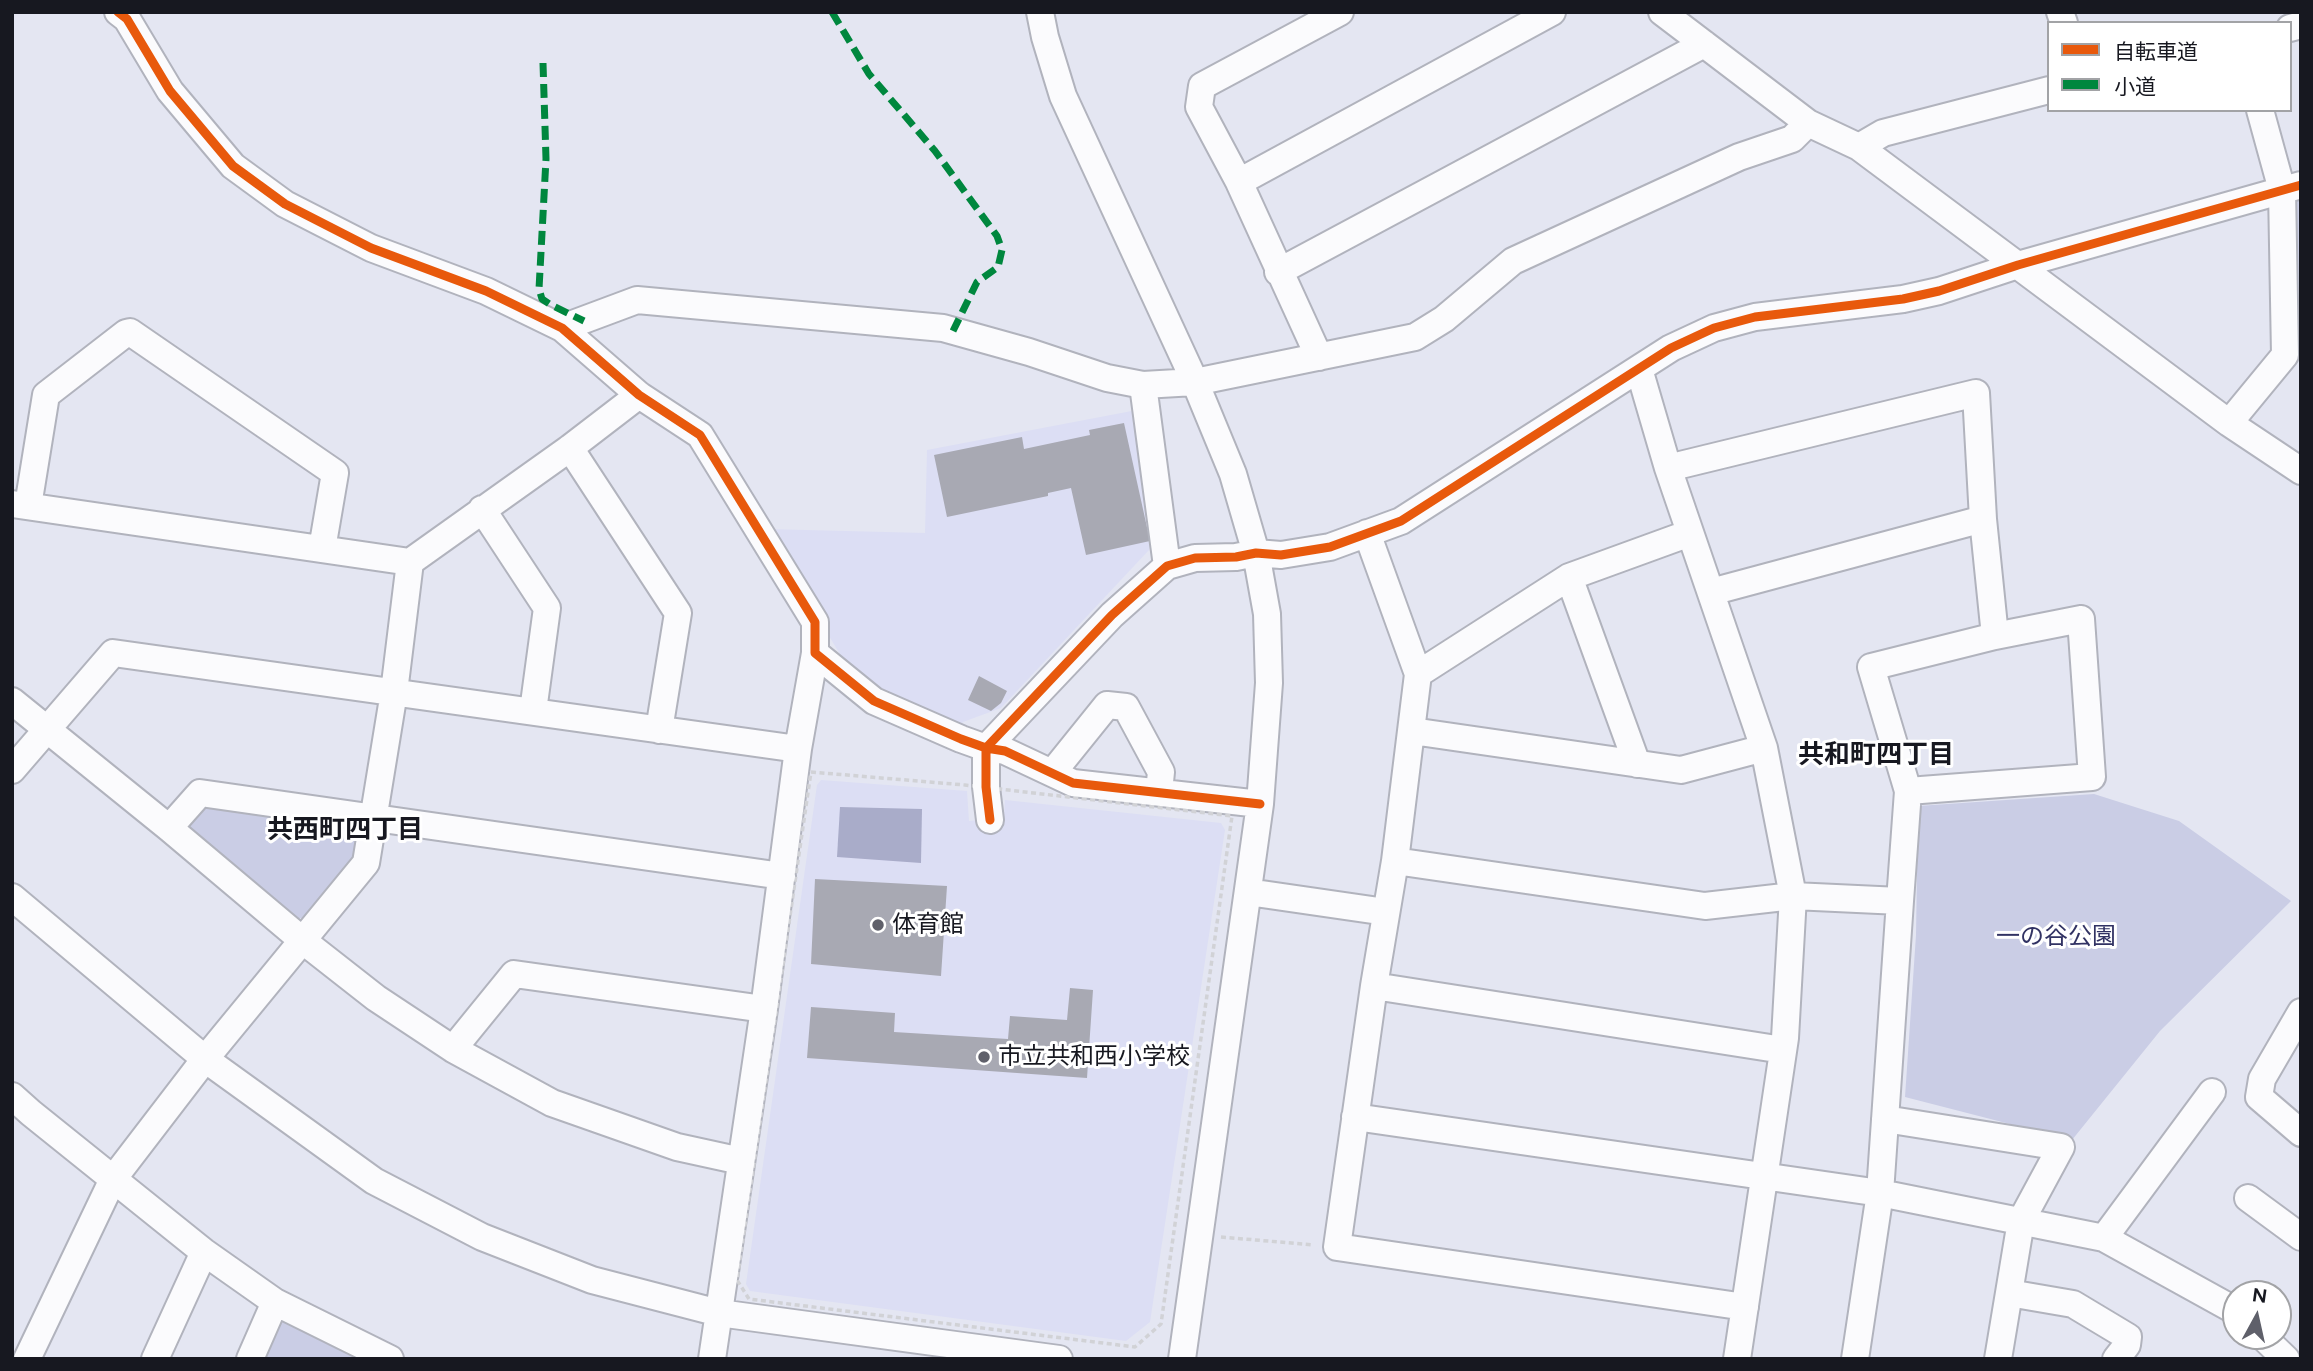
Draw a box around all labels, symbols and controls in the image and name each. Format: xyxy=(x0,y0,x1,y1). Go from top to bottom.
legend xyxy=(2047,21,2292,112)
text: 自転車道 xyxy=(2114,39,2198,64)
text: 小道 xyxy=(2114,74,2156,99)
district label: 共和町四丁目 xyxy=(1798,739,1954,771)
district label: 共西町四丁目 xyxy=(267,814,423,846)
place label: 体育館 xyxy=(892,911,964,939)
marker: 体育館 xyxy=(870,917,886,933)
park label: 一の谷公園 xyxy=(1996,923,2116,951)
place label: 市立共和西小学校 xyxy=(998,1043,1190,1071)
marker: 市立共和西小学校 xyxy=(976,1049,992,1065)
north arrow xyxy=(2222,1280,2292,1350)
text: N xyxy=(2251,1283,2269,1308)

